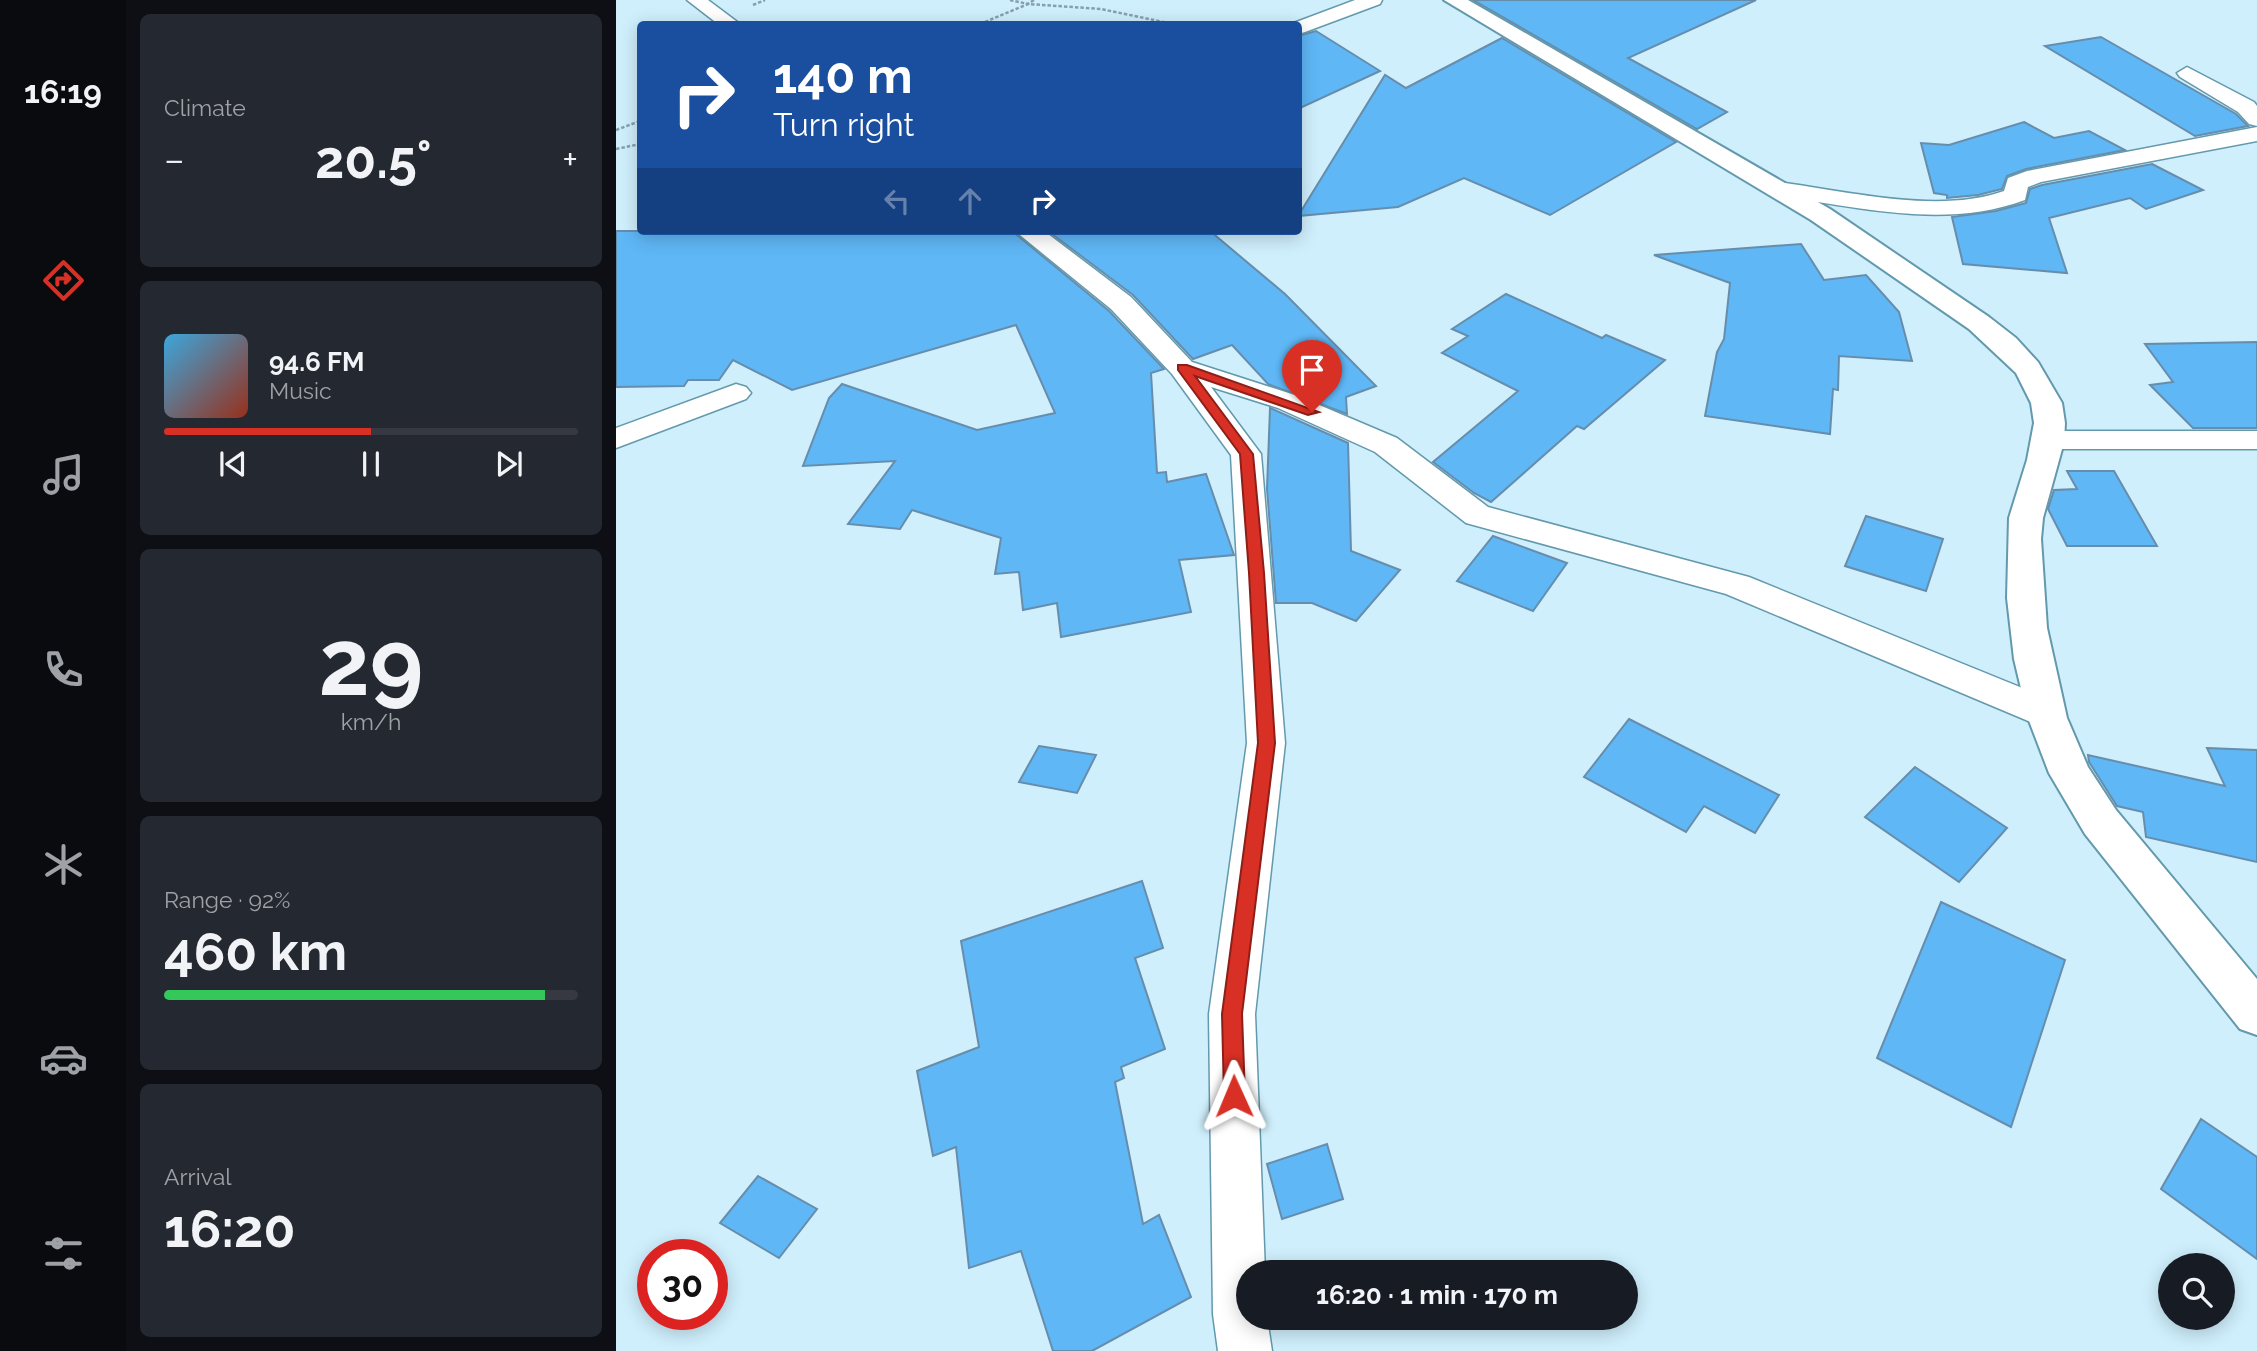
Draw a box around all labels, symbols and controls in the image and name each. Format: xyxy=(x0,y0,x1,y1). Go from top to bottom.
text: 140 m xyxy=(773,47,913,104)
icon: right xyxy=(658,49,749,140)
text: 16:19 xyxy=(24,73,102,110)
text: Climate xyxy=(164,94,246,121)
text: Turn right xyxy=(773,106,914,143)
text: 20.5° xyxy=(315,129,432,190)
text: − xyxy=(164,137,184,182)
text: + xyxy=(562,137,578,182)
icon: left xyxy=(878,182,916,220)
icon: ahead xyxy=(951,182,989,220)
icon: right xyxy=(1024,182,1062,220)
icon: directions xyxy=(39,256,88,305)
pin xyxy=(1282,340,1342,412)
text: 94.6 FM xyxy=(269,347,364,377)
icon: arrive xyxy=(1293,351,1331,389)
text: Music xyxy=(269,377,332,404)
icon: previous xyxy=(214,445,252,483)
icon: pause xyxy=(352,445,390,483)
icon: next xyxy=(490,445,528,483)
icon: music xyxy=(39,450,88,499)
text: 29 xyxy=(319,609,423,716)
icon: phone xyxy=(39,645,88,694)
text: km/h xyxy=(341,708,401,735)
icon: climate xyxy=(39,840,88,889)
text: Range · 92% xyxy=(164,886,290,913)
text: 460 km xyxy=(164,921,347,982)
icon: car xyxy=(39,1034,88,1083)
position arrow xyxy=(1197,1059,1271,1133)
text: Arrival xyxy=(164,1163,231,1190)
text: 16:20 xyxy=(164,1198,295,1259)
icon: filters xyxy=(39,1229,88,1278)
speed limit sign: 30 xyxy=(637,1239,728,1330)
map controls xyxy=(2158,1253,2235,1330)
button: search xyxy=(2158,1253,2235,1330)
text: 16:20 · 1 min · 170 m xyxy=(1316,1280,1558,1310)

